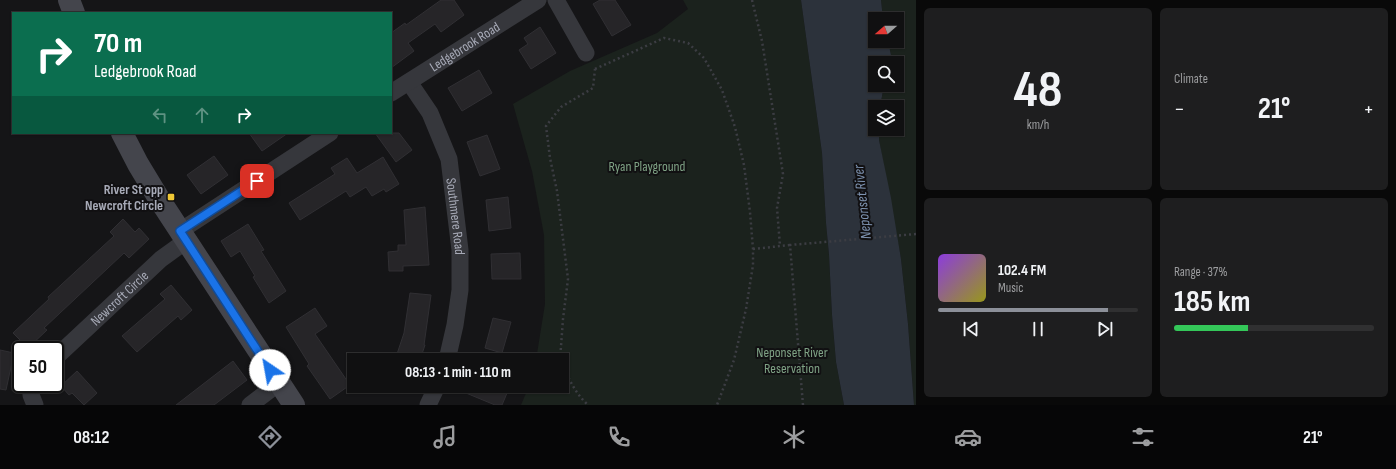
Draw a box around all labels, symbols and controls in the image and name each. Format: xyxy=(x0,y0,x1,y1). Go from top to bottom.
north arrow xyxy=(868,12,904,48)
map controls xyxy=(868,12,904,136)
street label: Ledgebrook Road xyxy=(427,18,503,75)
text: 70 m xyxy=(94,27,142,60)
icon: right xyxy=(28,28,80,80)
button: search xyxy=(868,56,904,92)
text: 48 xyxy=(1014,59,1062,122)
text: Ledgebrook Road xyxy=(94,61,197,82)
text: Climate xyxy=(1174,71,1208,87)
text: 21° xyxy=(1258,91,1290,127)
text: − xyxy=(1174,96,1185,123)
text: + xyxy=(1363,96,1374,123)
button: layers xyxy=(868,100,904,136)
icon: left xyxy=(149,104,171,126)
icon: ahead xyxy=(191,104,213,126)
icon: right xyxy=(233,104,255,126)
text: km/h xyxy=(1027,117,1049,133)
park label: Ryan Playground xyxy=(609,158,686,175)
water label: Neponset River xyxy=(849,163,876,240)
pin xyxy=(240,164,274,198)
icon: arrive xyxy=(246,170,268,192)
street label: Southmere Road xyxy=(442,177,468,255)
place label: River St opp Newcroft Circle xyxy=(85,181,163,214)
marker: River St opp Newcroft Circle xyxy=(166,192,176,202)
text: 102.4 FM xyxy=(998,261,1046,280)
text: Range · 37% xyxy=(1174,264,1228,280)
street label: Newcroft Circle xyxy=(87,267,152,330)
text: Music xyxy=(998,280,1023,296)
text: 185 km xyxy=(1174,284,1250,320)
icon: previous xyxy=(960,318,982,340)
icon: pause xyxy=(1027,318,1049,340)
icon: next xyxy=(1094,318,1116,340)
speed limit sign: 50 xyxy=(12,341,64,393)
park label: Neponset River Reservation xyxy=(756,344,828,377)
position arrow xyxy=(249,349,291,391)
text: 08:13 · 1 min · 110 m xyxy=(405,363,511,382)
icon: directions xyxy=(256,423,284,451)
icon: music xyxy=(431,423,459,451)
icon: phone xyxy=(605,423,633,451)
icon: climate xyxy=(780,423,808,451)
icon: car xyxy=(954,423,982,451)
icon: filters xyxy=(1129,423,1157,451)
text: 08:12 xyxy=(73,427,109,448)
text: 21° xyxy=(1303,427,1323,448)

